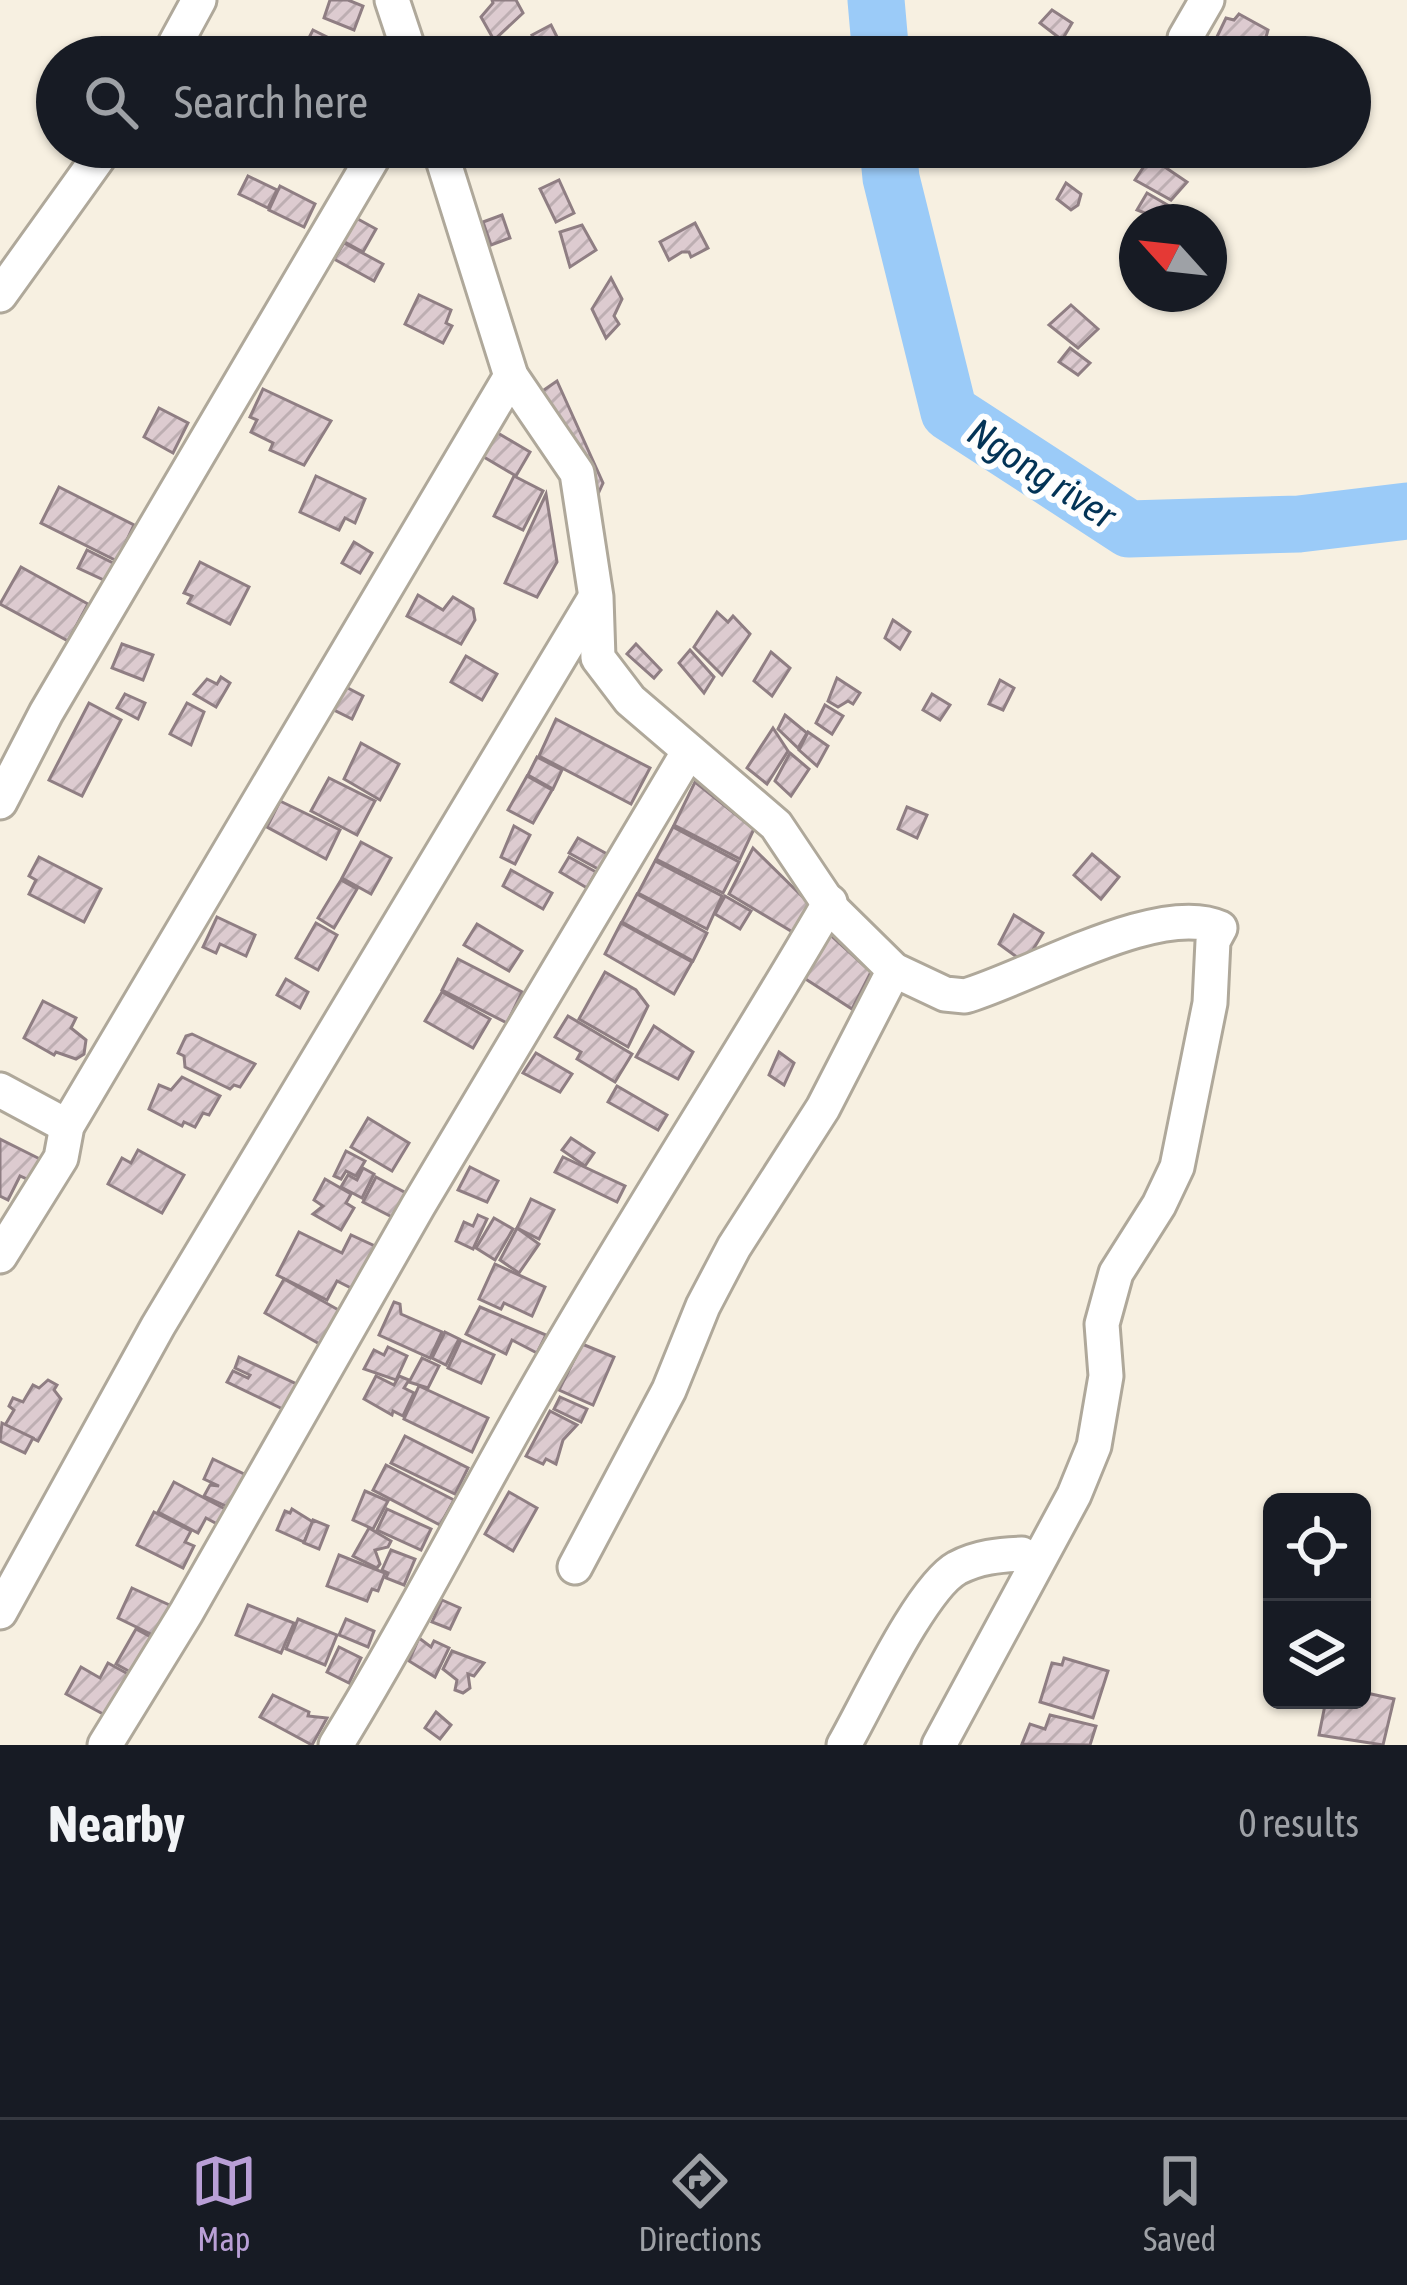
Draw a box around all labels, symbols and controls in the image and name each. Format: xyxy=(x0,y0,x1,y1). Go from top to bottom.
search box xyxy=(36,36,1371,168)
icon: search xyxy=(78,69,144,135)
text: Search here xyxy=(174,76,368,128)
north arrow xyxy=(1119,204,1227,312)
water label: Ngong river xyxy=(960,409,1125,538)
map controls xyxy=(1263,1493,1371,1709)
button: locate xyxy=(1263,1493,1371,1601)
button: layers xyxy=(1263,1601,1371,1709)
text: Nearby xyxy=(48,1794,185,1853)
text: 0 results xyxy=(1238,1801,1359,1845)
tab: Map xyxy=(191,2148,257,2258)
tab: Directions xyxy=(638,2148,762,2258)
tab: Saved xyxy=(1143,2148,1216,2258)

